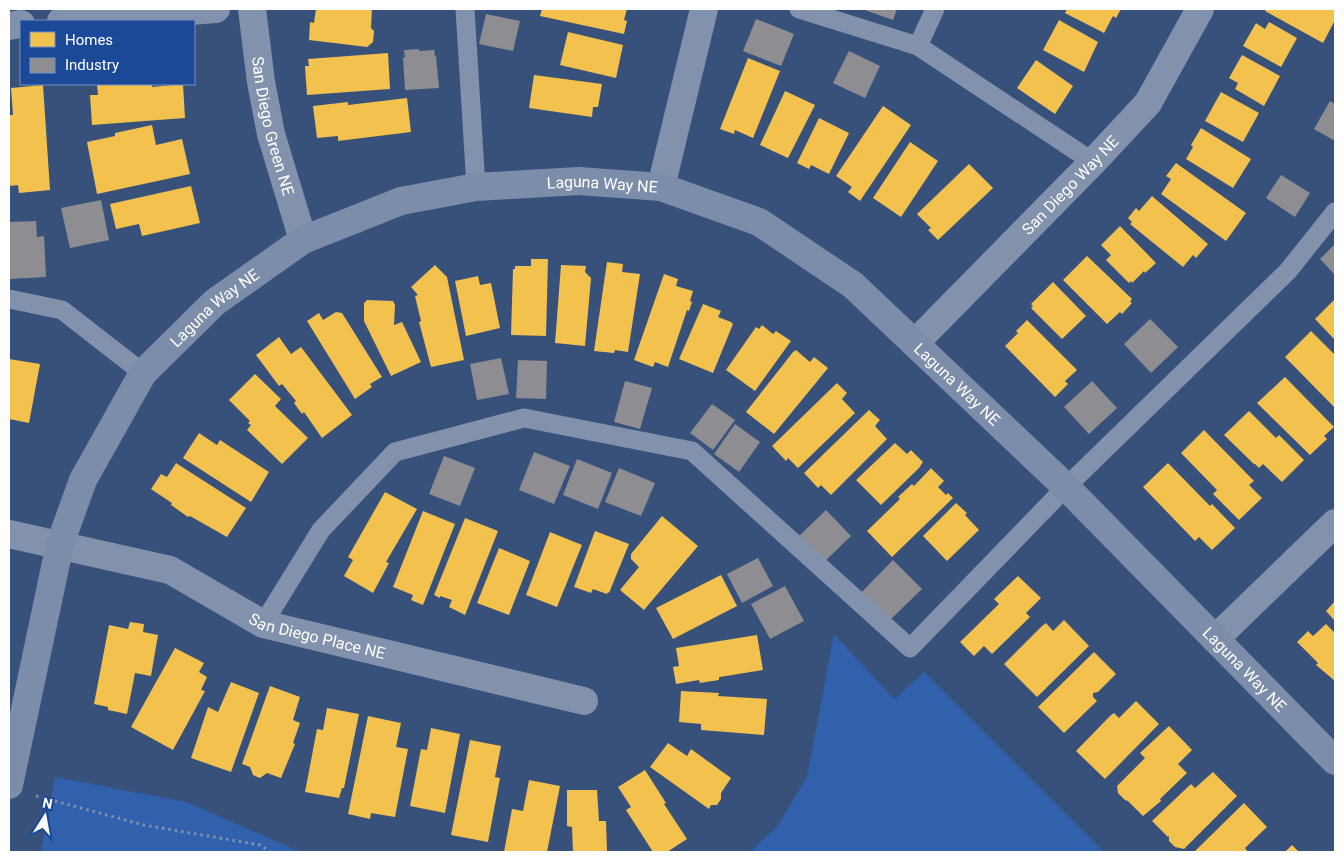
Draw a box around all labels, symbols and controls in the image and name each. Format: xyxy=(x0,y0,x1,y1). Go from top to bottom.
legend xyxy=(20,20,195,85)
text: Homes xyxy=(65,31,113,49)
street label: San Diego Green NE xyxy=(248,55,298,198)
text: Industry xyxy=(65,56,119,74)
street label: San Diego Way NE xyxy=(1018,132,1123,239)
street label: Laguna Way NE xyxy=(546,172,658,197)
street label: Laguna Way NE xyxy=(166,265,263,351)
street label: Laguna Way NE xyxy=(910,339,1004,430)
street label: San Diego Place NE xyxy=(245,609,387,663)
street label: Laguna Way NE xyxy=(1199,623,1290,716)
north arrow xyxy=(20,791,70,841)
text: N xyxy=(41,794,54,812)

